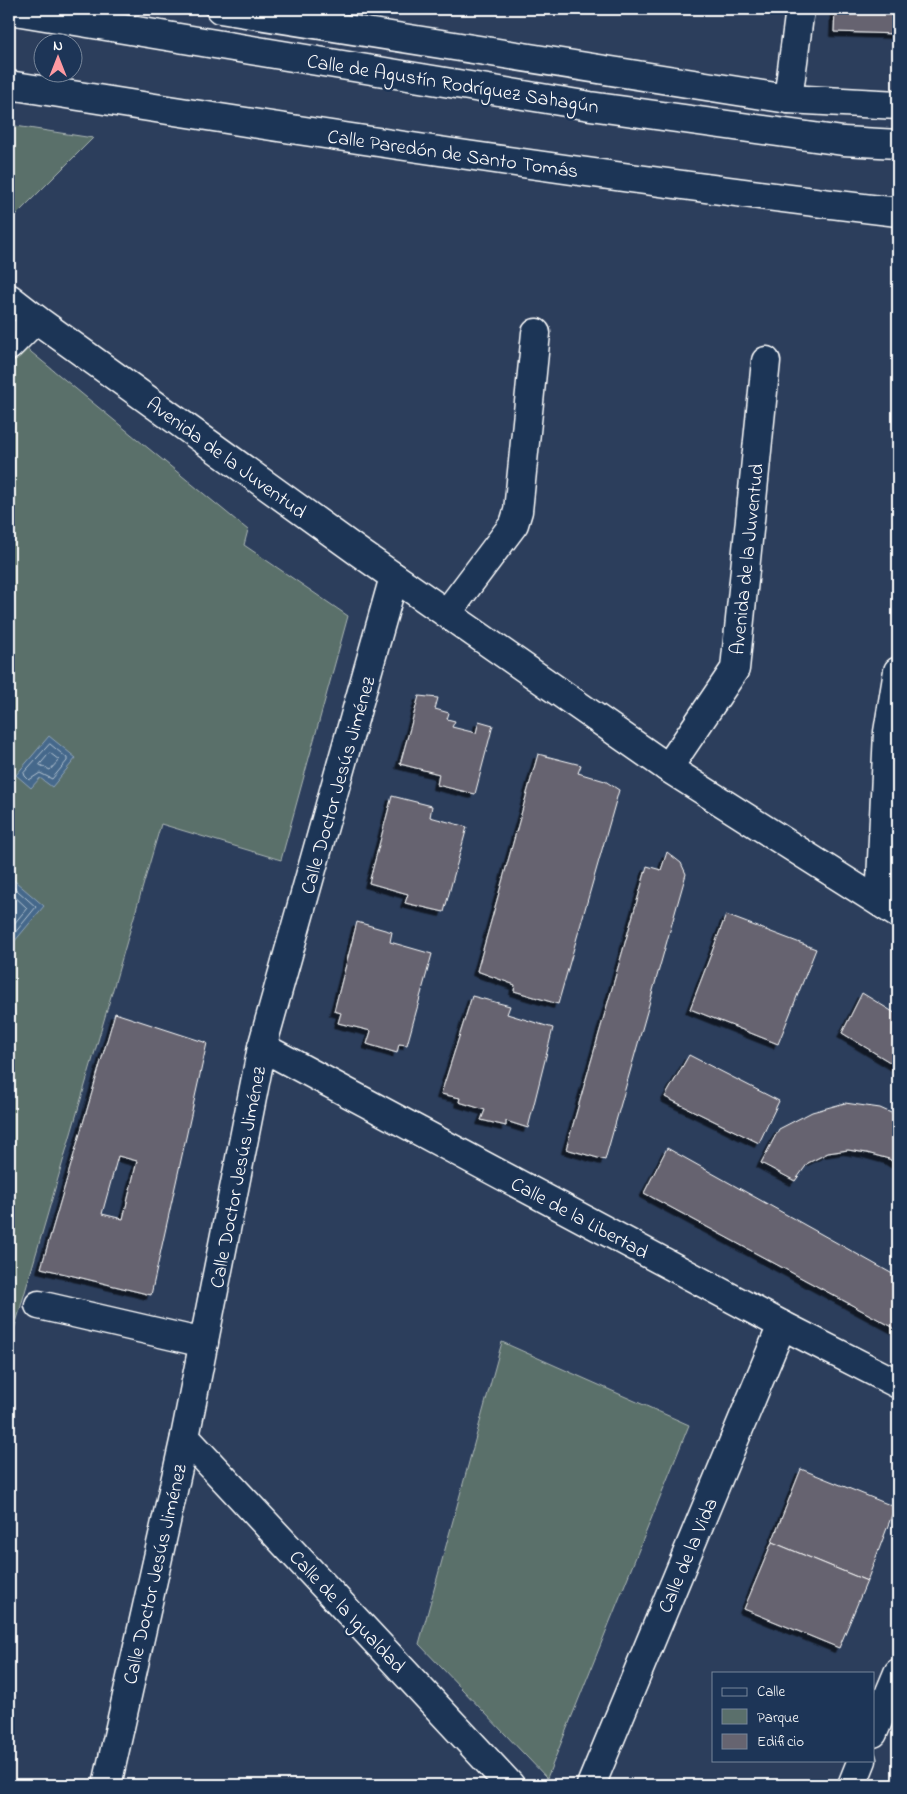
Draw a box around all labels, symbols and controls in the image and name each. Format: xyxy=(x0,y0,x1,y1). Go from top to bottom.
north arrow xyxy=(32,32,82,82)
text: N xyxy=(53,36,63,57)
street label: Calle de Agustín Rodríguez Sahagún xyxy=(304,48,601,124)
street label: Calle Paredón de Santo Tomás xyxy=(325,124,580,187)
street label: Avenida de la Juventud xyxy=(139,391,312,527)
street label: Avenida de la Juventud xyxy=(724,462,773,656)
street label: Calle Doctor Jesús Jiménez xyxy=(294,673,385,898)
street label: Calle Doctor Jesús Jiménez xyxy=(204,1064,275,1291)
street label: Calle de la Libertad xyxy=(505,1171,653,1268)
street label: Calle Doctor Jesús Jiménez xyxy=(117,1461,196,1688)
street label: Calle de la Vida xyxy=(652,1494,727,1618)
street label: Calle de la Igualdad xyxy=(280,1545,411,1682)
legend xyxy=(712,1672,874,1762)
text: Calle xyxy=(757,1681,785,1703)
text: Parque xyxy=(757,1707,799,1729)
text: Edificio xyxy=(757,1731,804,1753)

